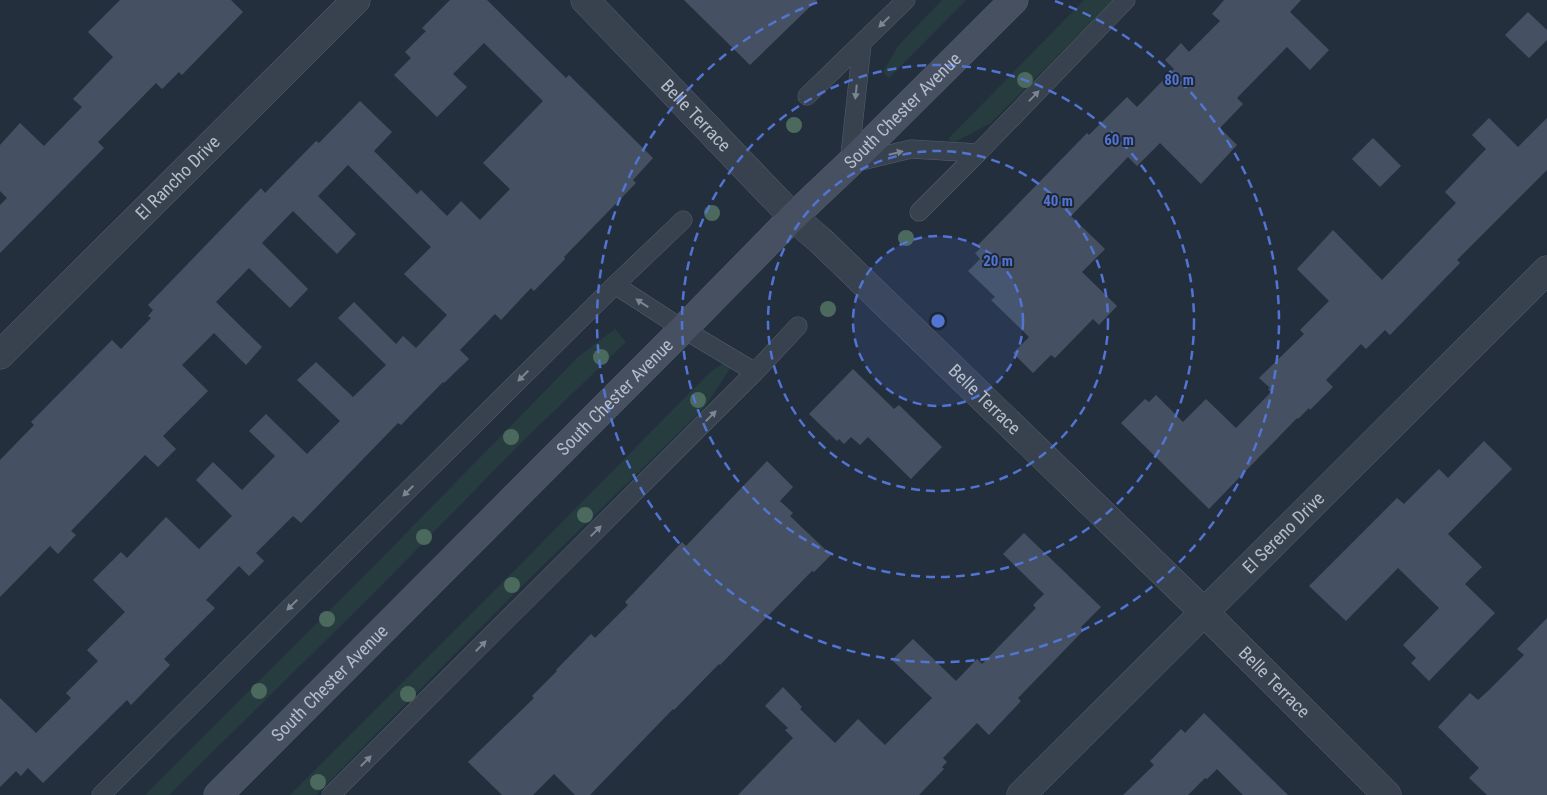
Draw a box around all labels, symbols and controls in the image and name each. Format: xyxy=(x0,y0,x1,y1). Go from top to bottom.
one-way arrow xyxy=(878,16,890,28)
street label: South Chester Avenue xyxy=(840,48,965,173)
text: 80 m xyxy=(1164,71,1194,89)
street label: Belle Terrace xyxy=(657,75,735,156)
one-way arrow xyxy=(852,84,860,100)
one-way arrow xyxy=(1028,90,1040,102)
street label: El Rancho Drive xyxy=(131,131,224,224)
text: 60 m xyxy=(1104,131,1134,149)
one-way arrow xyxy=(888,149,904,157)
text: 40 m xyxy=(1043,192,1073,210)
text: 20 m xyxy=(983,252,1013,270)
one-way arrow xyxy=(636,298,649,307)
centre of rings xyxy=(929,312,947,330)
street label: South Chester Avenue xyxy=(552,334,677,459)
street label: Belle Terrace xyxy=(945,360,1025,438)
one-way arrow xyxy=(517,370,529,382)
one-way arrow xyxy=(704,410,716,422)
one-way arrow xyxy=(402,485,414,497)
street label: El Sereno Drive xyxy=(1238,487,1328,578)
one-way arrow xyxy=(589,525,601,537)
one-way arrow xyxy=(287,599,299,611)
street label: South Chester Avenue xyxy=(267,620,392,745)
one-way arrow xyxy=(474,640,486,652)
street label: Belle Terrace xyxy=(1235,642,1314,722)
one-way arrow xyxy=(360,755,372,767)

